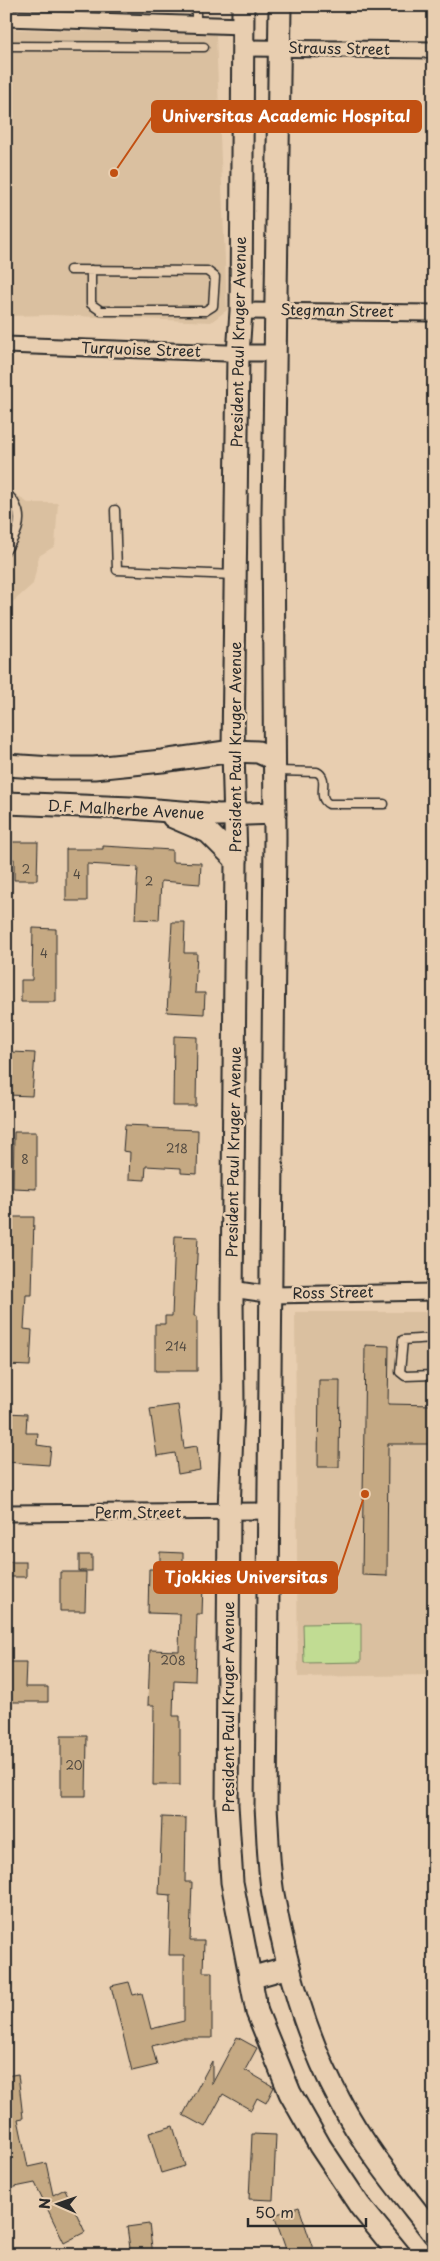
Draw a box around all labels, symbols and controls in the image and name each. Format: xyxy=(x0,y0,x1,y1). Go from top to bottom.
street label: Strauss Street xyxy=(288,35,390,60)
callout: Universitas Academic Hospital xyxy=(152,101,421,132)
text: Universitas Academic Hospital xyxy=(162,103,410,127)
street label: President Paul Kruger Avenue xyxy=(224,236,251,448)
street label: Stegman Street xyxy=(280,297,394,322)
street label: Turquoise Street xyxy=(81,335,201,362)
street label: President Paul Kruger Avenue xyxy=(223,642,246,852)
street label: D.F. Malherbe Avenue xyxy=(47,793,205,824)
house number: 2 xyxy=(22,860,30,878)
house number: 4 xyxy=(73,865,81,883)
house number: 2 xyxy=(145,872,153,890)
house number: 4 xyxy=(40,944,48,962)
street label: President Paul Kruger Avenue xyxy=(219,1046,246,1258)
house number: 218 xyxy=(166,1139,188,1157)
house number: 8 xyxy=(21,1150,29,1168)
street label: Ross Street xyxy=(292,1279,374,1304)
house number: 214 xyxy=(165,1337,187,1355)
street label: Perm Street xyxy=(95,1500,181,1523)
callout: Tjokkies Universitas xyxy=(154,1562,337,1593)
text: Tjokkies Universitas xyxy=(164,1564,328,1588)
street label: President Paul Kruger Avenue xyxy=(216,1602,239,1812)
house number: 208 xyxy=(160,1651,186,1669)
house number: 20 xyxy=(65,1756,83,1774)
north arrow xyxy=(32,2178,82,2228)
scale bar xyxy=(248,2196,365,2228)
text: N xyxy=(34,2198,55,2209)
text: 50 m xyxy=(255,2200,294,2223)

